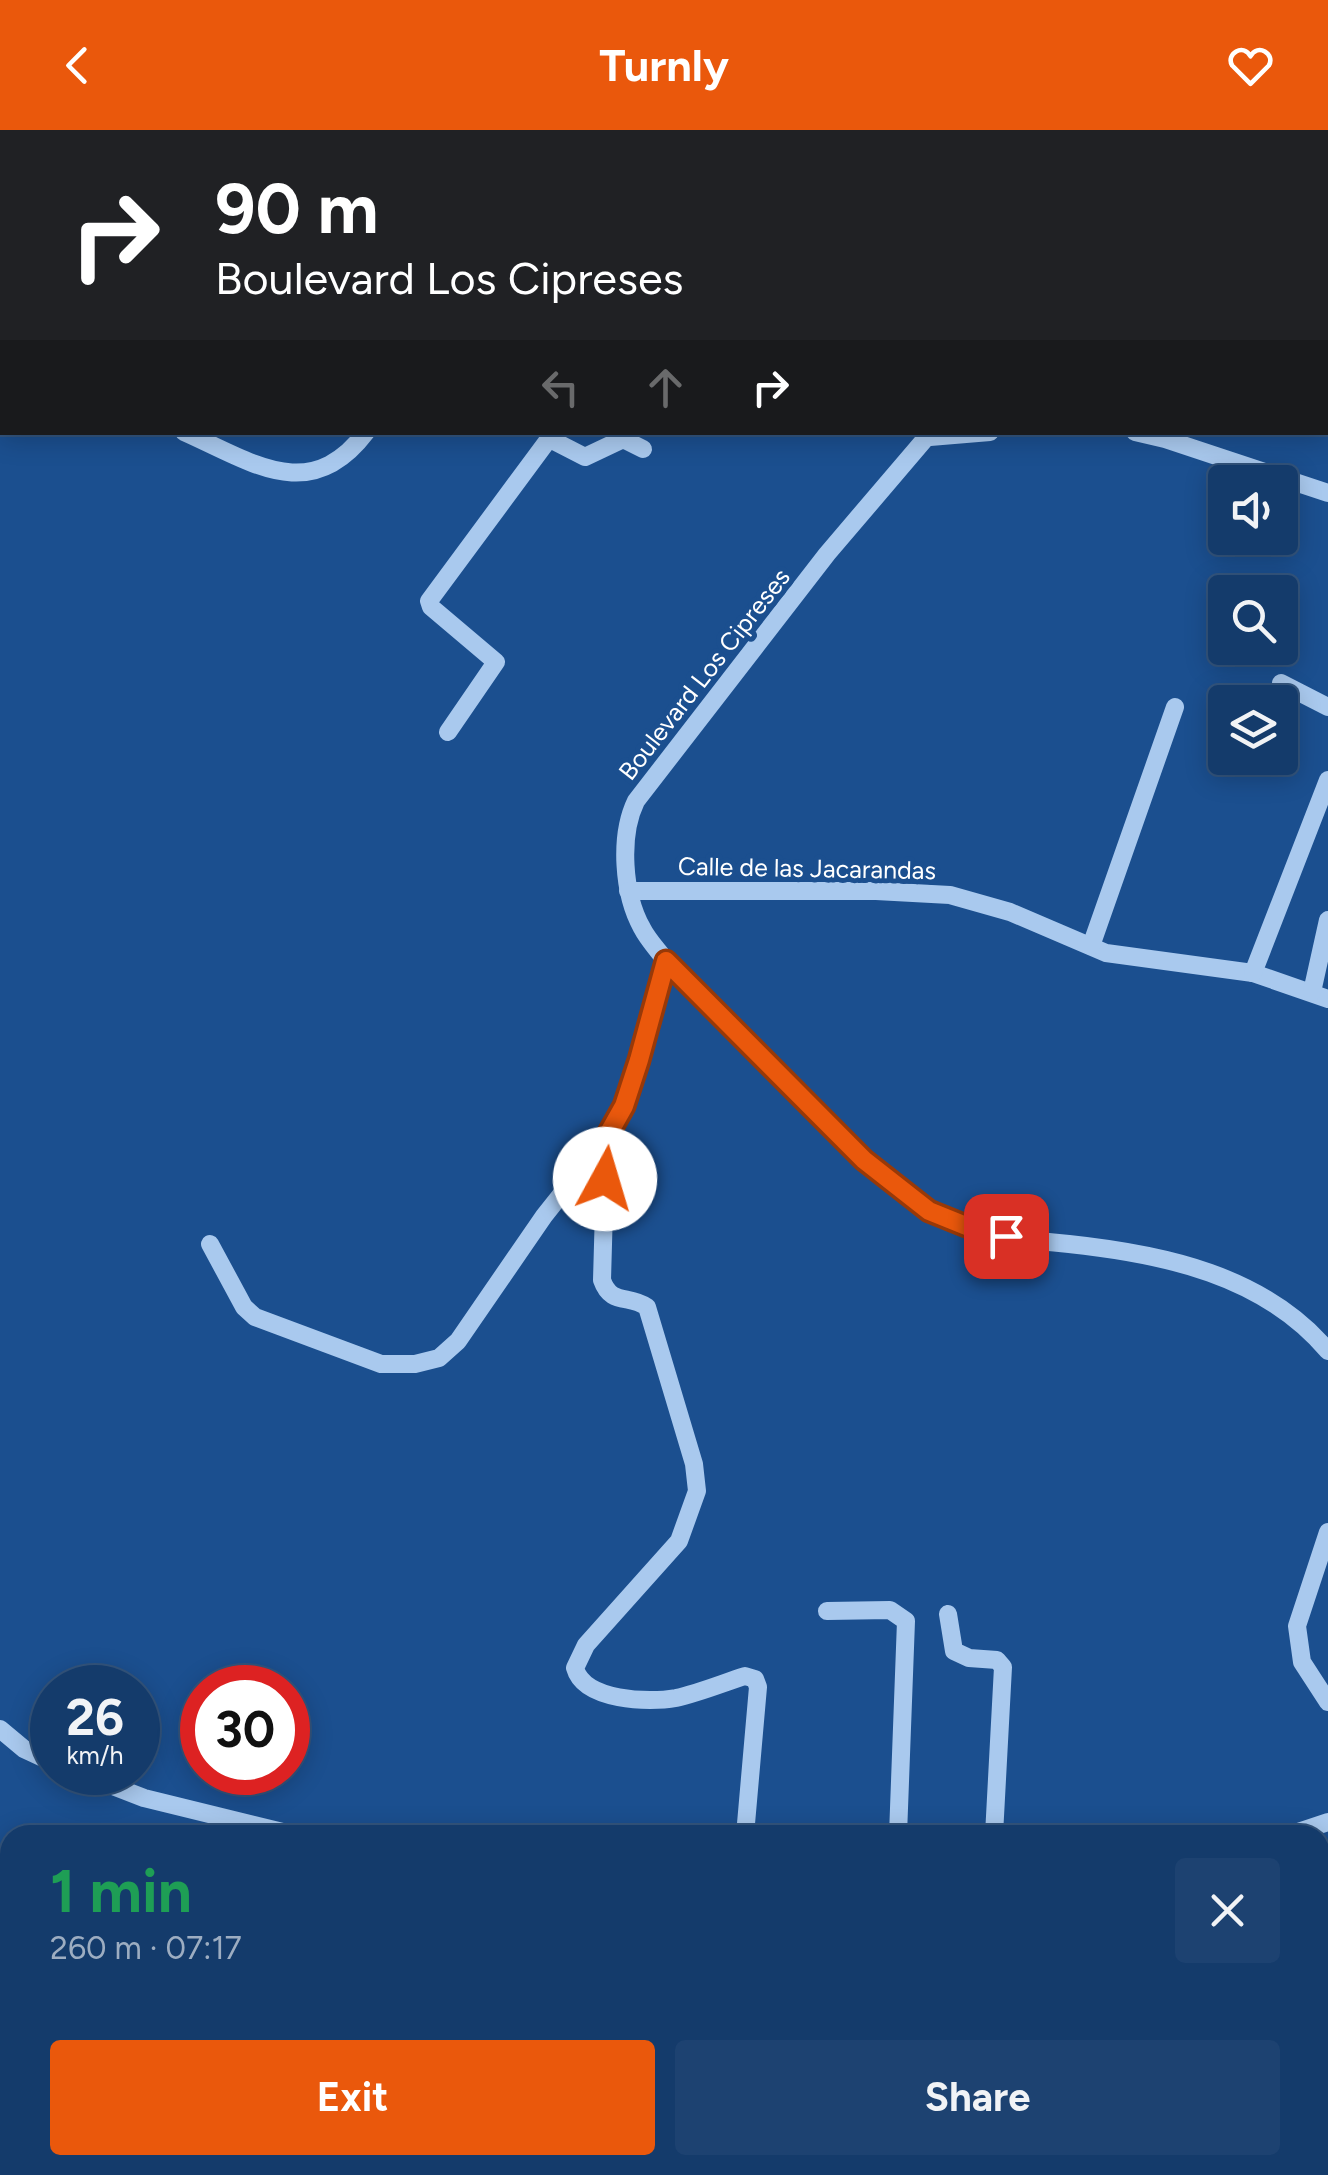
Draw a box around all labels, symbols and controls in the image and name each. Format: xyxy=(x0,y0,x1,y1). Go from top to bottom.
icon: back xyxy=(50,38,105,93)
text: Turnly xyxy=(599,38,729,92)
icon: heart xyxy=(1223,38,1278,93)
text: 90 m xyxy=(215,166,379,251)
icon: right xyxy=(50,170,180,300)
text: Boulevard Los Cipreses xyxy=(215,251,683,305)
icon: left xyxy=(533,360,588,415)
icon: ahead xyxy=(638,360,693,415)
icon: right xyxy=(743,360,798,415)
map controls xyxy=(1208,465,1298,775)
button: sound xyxy=(1208,465,1298,555)
street label: Boulevard Los Cipreses xyxy=(612,562,796,786)
button: search xyxy=(1208,575,1298,665)
button: layers xyxy=(1208,685,1298,775)
street label: Calle de las Jacarandas xyxy=(678,851,936,885)
position arrow xyxy=(553,1127,657,1231)
pin xyxy=(964,1194,1049,1279)
icon: arrive xyxy=(979,1209,1034,1264)
speed limit sign: 30 xyxy=(180,1665,310,1795)
text: 26 xyxy=(66,1687,124,1748)
text: km/h xyxy=(66,1740,124,1770)
text: 1 min xyxy=(50,1855,192,1927)
button: close xyxy=(1175,1858,1280,1963)
text: 260 m · 07:17 xyxy=(50,1929,242,1967)
button: Exit xyxy=(50,2040,655,2155)
button: Share xyxy=(675,2040,1280,2155)

